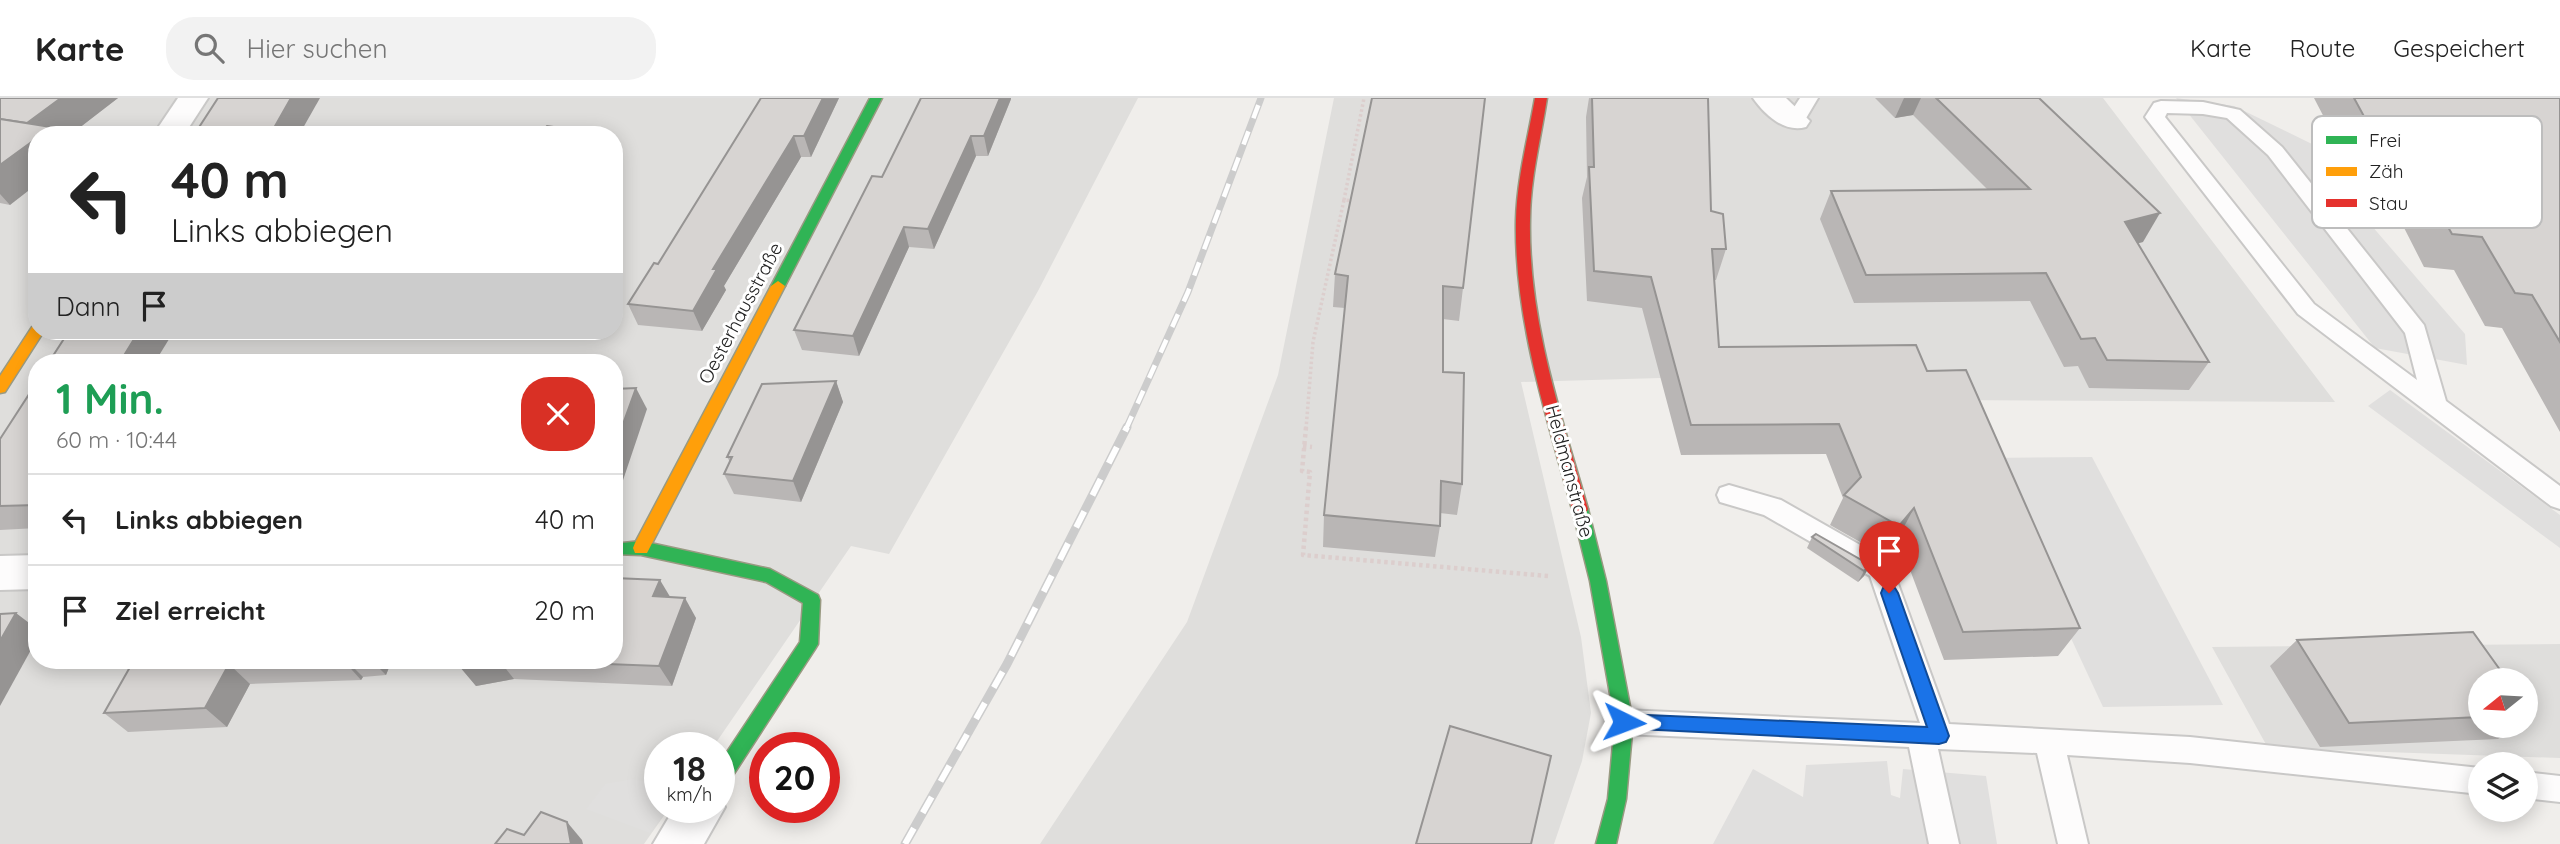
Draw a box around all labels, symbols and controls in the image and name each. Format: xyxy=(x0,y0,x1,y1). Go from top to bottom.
search box xyxy=(166,17,656,80)
text: Karte xyxy=(35,28,124,69)
icon: search xyxy=(190,29,228,67)
text: Hier suchen xyxy=(246,32,388,65)
text: Karte xyxy=(2190,33,2252,63)
text: Route xyxy=(2290,33,2355,63)
text: Gespeichert xyxy=(2393,33,2525,63)
legend xyxy=(2312,116,2542,228)
text: Frei xyxy=(2369,128,2401,152)
text: 40 m xyxy=(171,149,289,210)
icon: left xyxy=(56,154,147,245)
text: Zäh xyxy=(2369,159,2404,183)
text: Stau xyxy=(2369,191,2408,215)
text: Links abbiegen xyxy=(171,210,393,250)
street label: Oesterhausstraße xyxy=(693,238,787,388)
icon: arrive xyxy=(135,287,173,325)
text: Dann xyxy=(56,290,121,323)
text: 1 Min. xyxy=(56,372,164,425)
button: close xyxy=(521,377,595,451)
street label: Heldmanstraße xyxy=(1541,402,1599,540)
text: 60 m · 10:44 xyxy=(56,425,177,454)
icon: left xyxy=(56,501,94,539)
text: Links abbiegen xyxy=(115,503,303,536)
text: 40 m xyxy=(535,503,595,536)
pin xyxy=(1859,521,1919,593)
icon: arrive xyxy=(1870,532,1908,570)
icon: arrive xyxy=(56,592,94,630)
text: Ziel erreicht xyxy=(115,594,266,627)
text: 20 m xyxy=(534,594,595,627)
north arrow xyxy=(2468,668,2538,738)
map controls xyxy=(2468,668,2538,822)
position arrow xyxy=(1587,685,1661,759)
speed limit sign: 20 xyxy=(749,732,840,823)
text: 18 xyxy=(673,746,706,790)
button: layers xyxy=(2468,752,2538,822)
text: km/h xyxy=(667,783,712,806)

